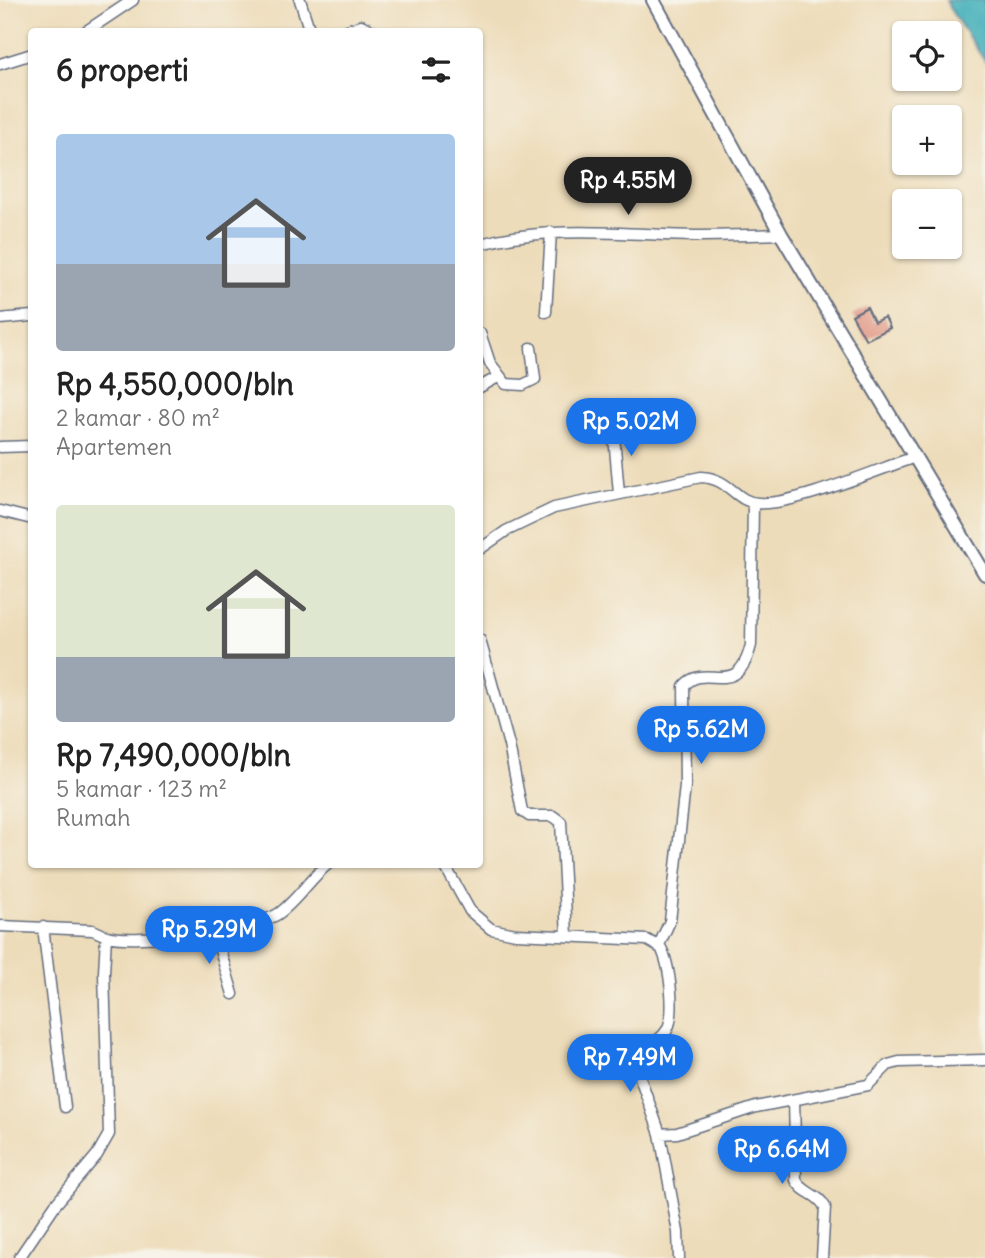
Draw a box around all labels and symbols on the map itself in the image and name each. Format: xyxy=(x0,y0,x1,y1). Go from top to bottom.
pin: Rp 4.55M xyxy=(556,158,700,217)
pin: Rp 5.02M xyxy=(559,398,703,458)
pin: Rp 5.62M xyxy=(629,706,773,766)
pin: Rp 5.29M xyxy=(137,906,281,966)
pin: Rp 7.49M xyxy=(558,1034,702,1094)
pin: Rp 6.64M xyxy=(710,1126,854,1186)

